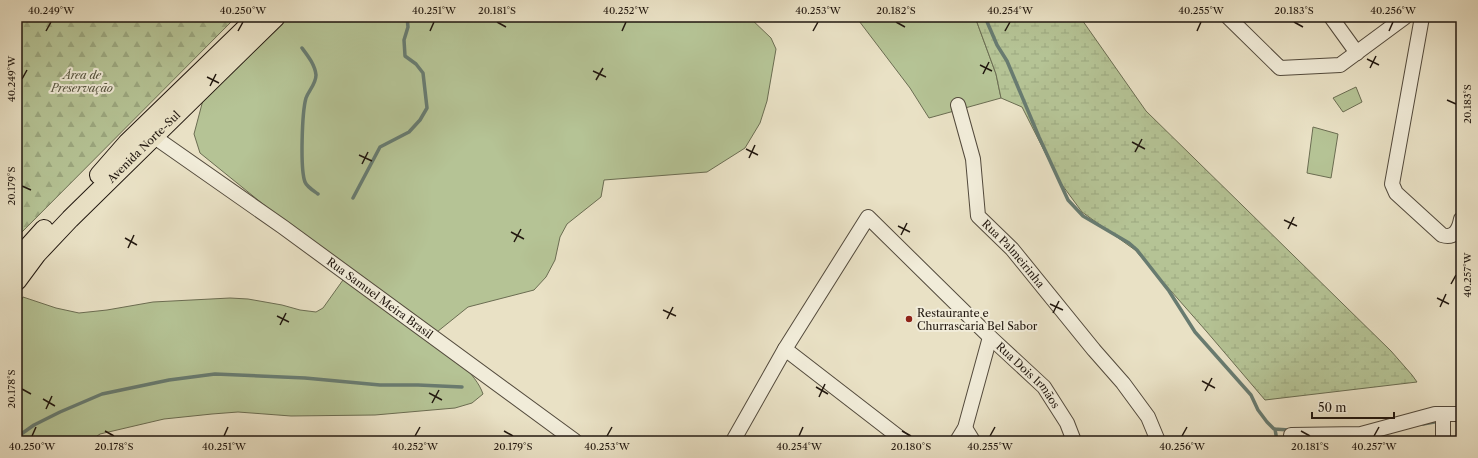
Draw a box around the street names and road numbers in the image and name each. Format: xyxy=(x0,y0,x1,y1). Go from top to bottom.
street label: Avenida Norte-Sul xyxy=(104,107,184,186)
street label: Rua Palmeirinha xyxy=(979,217,1048,291)
street label: Rua Samuel Meira Brasil xyxy=(324,254,436,342)
street label: Rua Dois Irmãos xyxy=(993,339,1063,411)

